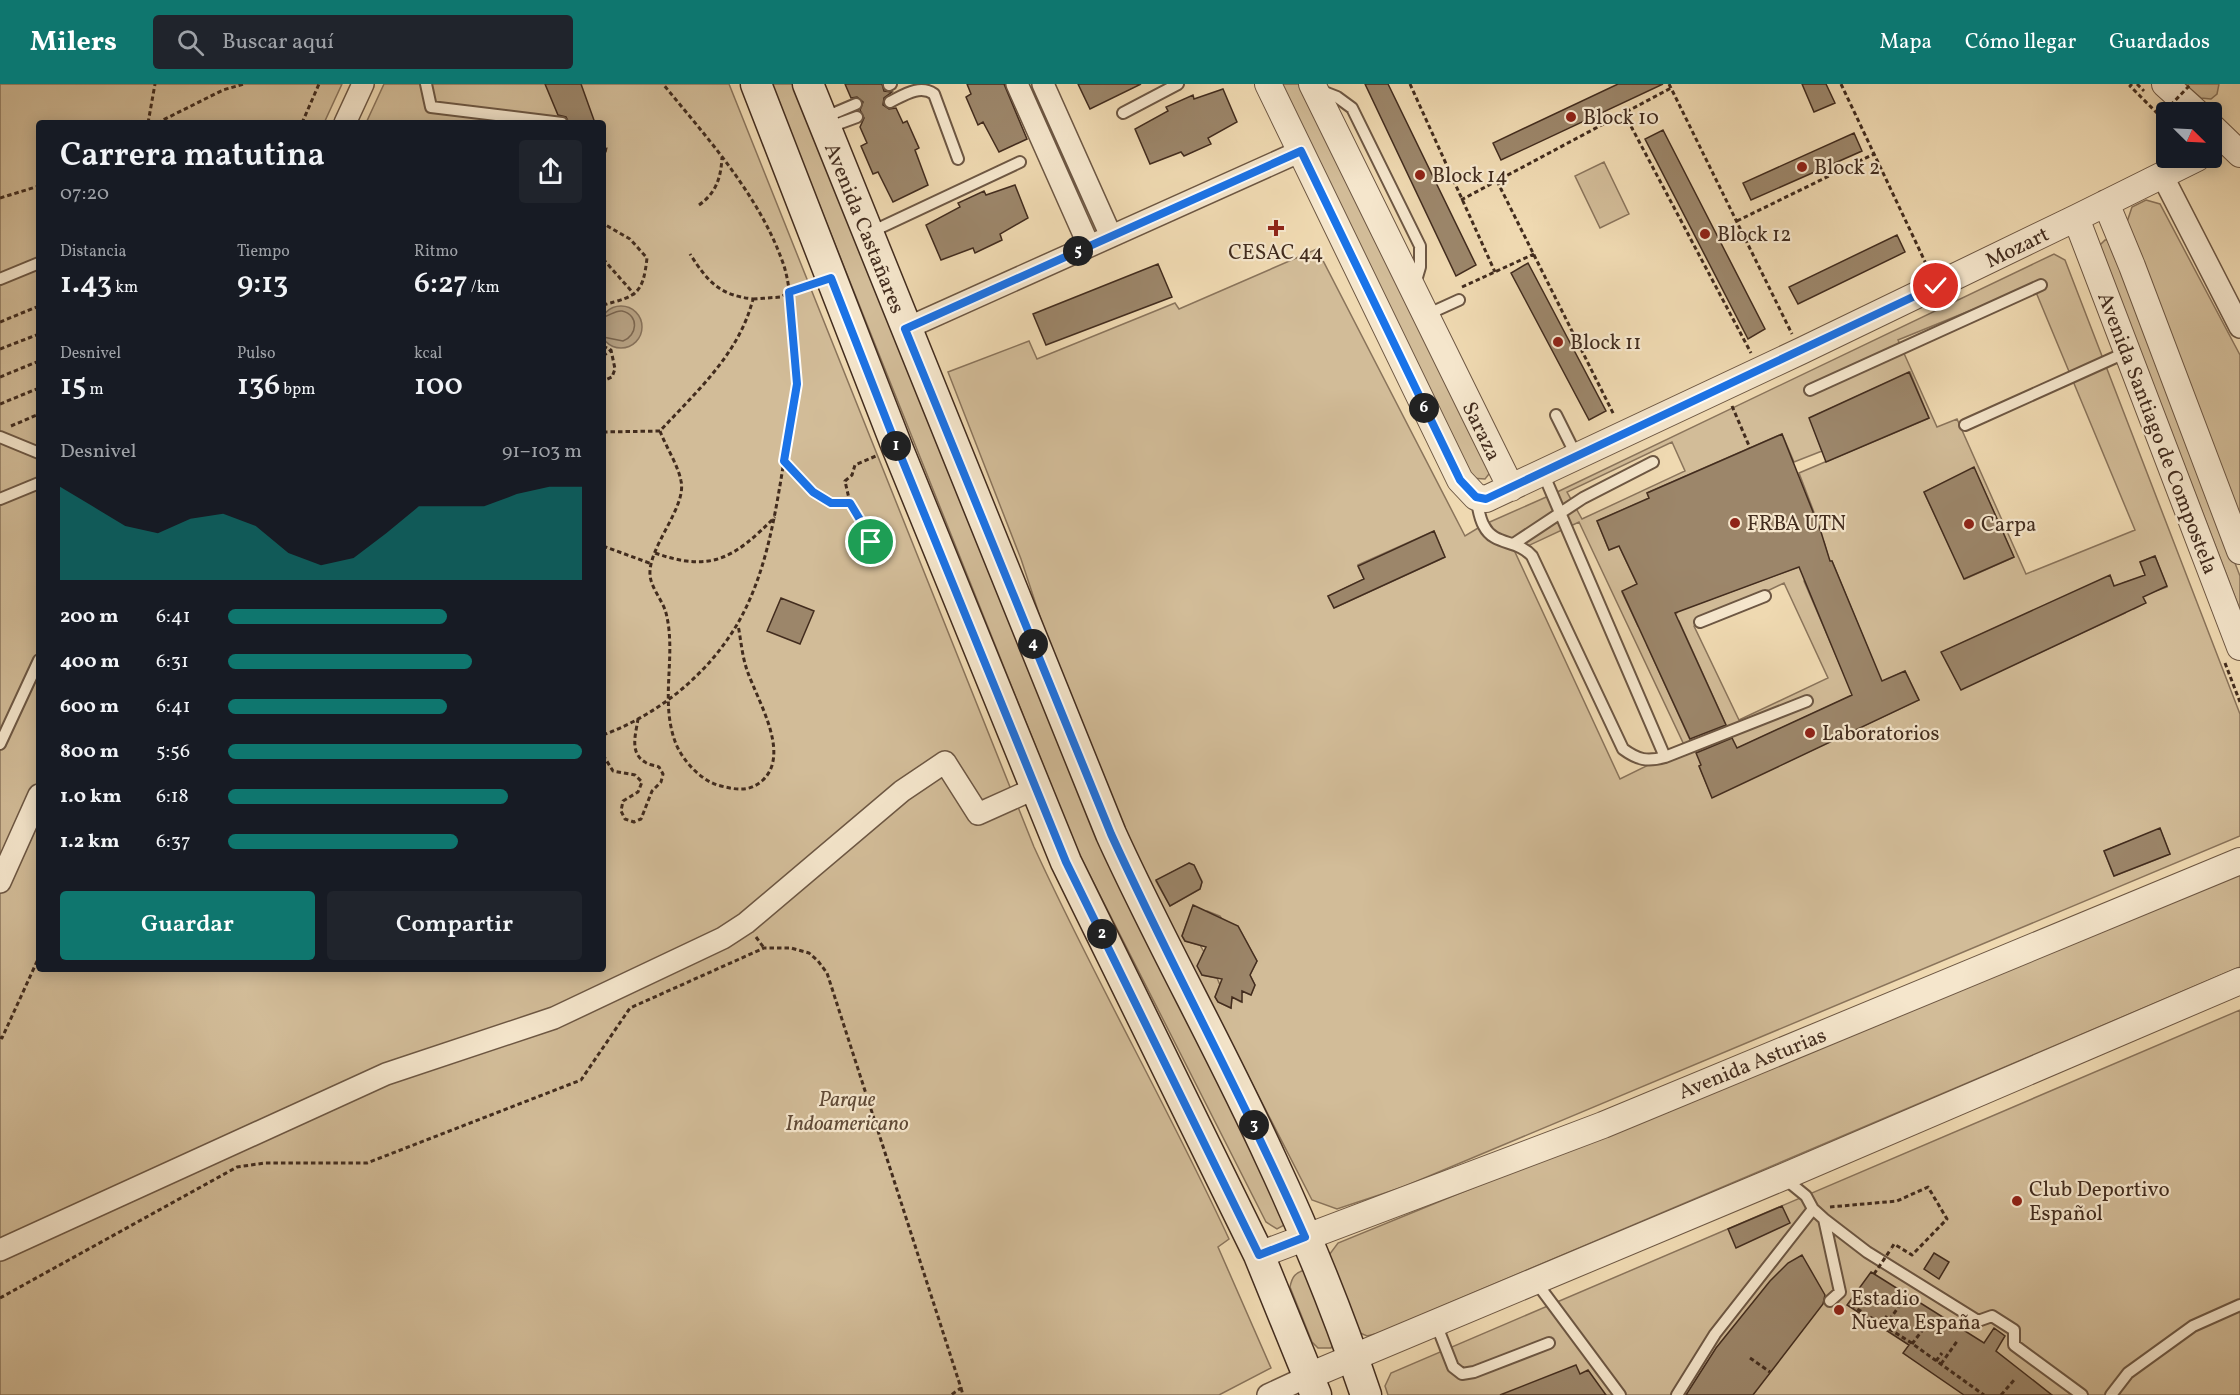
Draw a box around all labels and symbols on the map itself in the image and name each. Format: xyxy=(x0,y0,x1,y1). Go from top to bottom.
north arrow xyxy=(2156,102,2222,168)
place label: Block 10 xyxy=(1583,104,1659,133)
marker: Block 10 xyxy=(1564,110,1578,124)
street label: Avenida Castañares xyxy=(816,139,911,318)
place label: Block 2 xyxy=(1814,154,1880,183)
marker: Block 2 xyxy=(1795,160,1809,174)
place label: Block 14 xyxy=(1432,162,1508,191)
marker: Block 14 xyxy=(1413,168,1427,182)
marker: CESAC 44 xyxy=(1267,219,1285,237)
place label: Block 12 xyxy=(1717,221,1791,250)
street label: Mozart xyxy=(1981,221,2054,276)
marker: Block 12 xyxy=(1698,227,1712,241)
pin: 5 xyxy=(1063,236,1093,266)
place label: CESAC 44 xyxy=(1228,239,1324,268)
pin xyxy=(1910,260,1961,311)
street label: Avenida Santiago de Compostela xyxy=(2089,288,2224,579)
place label: Block 11 xyxy=(1570,329,1641,358)
marker: Block 11 xyxy=(1551,335,1565,349)
pin: 6 xyxy=(1409,393,1439,423)
street label: Saraza xyxy=(1454,397,1507,466)
pin: 1 xyxy=(881,431,911,461)
place label: FRBA UTN xyxy=(1747,510,1846,539)
place label: Carpa xyxy=(1981,511,2036,540)
pin xyxy=(845,516,896,567)
marker: FRBA UTN xyxy=(1728,516,1742,530)
marker: Carpa xyxy=(1962,517,1976,531)
pin: 4 xyxy=(1018,629,1048,659)
place label: Laboratorios xyxy=(1822,720,1939,749)
marker: Laboratorios xyxy=(1803,726,1817,740)
pin: 2 xyxy=(1087,919,1117,949)
street label: Avenida Asturias xyxy=(1674,1021,1831,1107)
park label: Parque Indoamericano xyxy=(786,1086,909,1139)
pin: 3 xyxy=(1239,1110,1269,1140)
place label: Club Deportivo Español xyxy=(2029,1176,2170,1229)
marker: Club Deportivo Español xyxy=(2010,1194,2024,1208)
place label: Estadio Nueva España xyxy=(1851,1285,1981,1338)
marker: Estadio Nueva España xyxy=(1832,1303,1846,1317)

